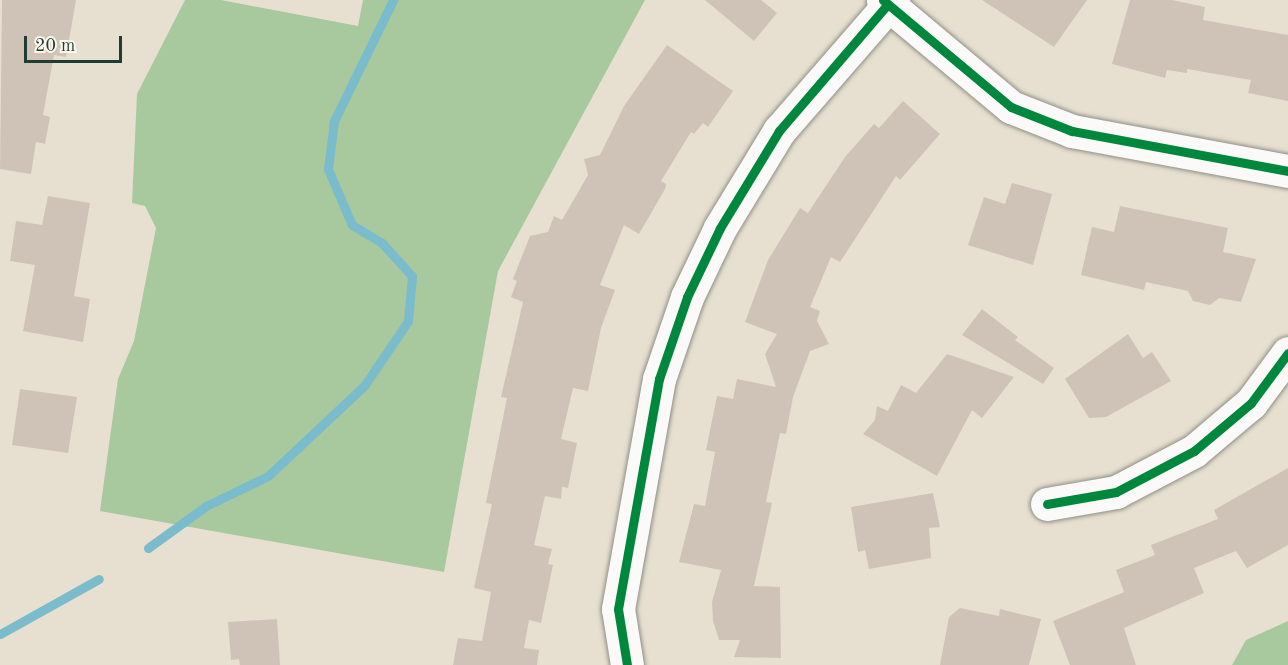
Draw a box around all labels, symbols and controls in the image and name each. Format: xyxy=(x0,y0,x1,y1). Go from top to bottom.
scale bar xyxy=(27,24,124,62)
text: 20 m xyxy=(35,37,75,55)

